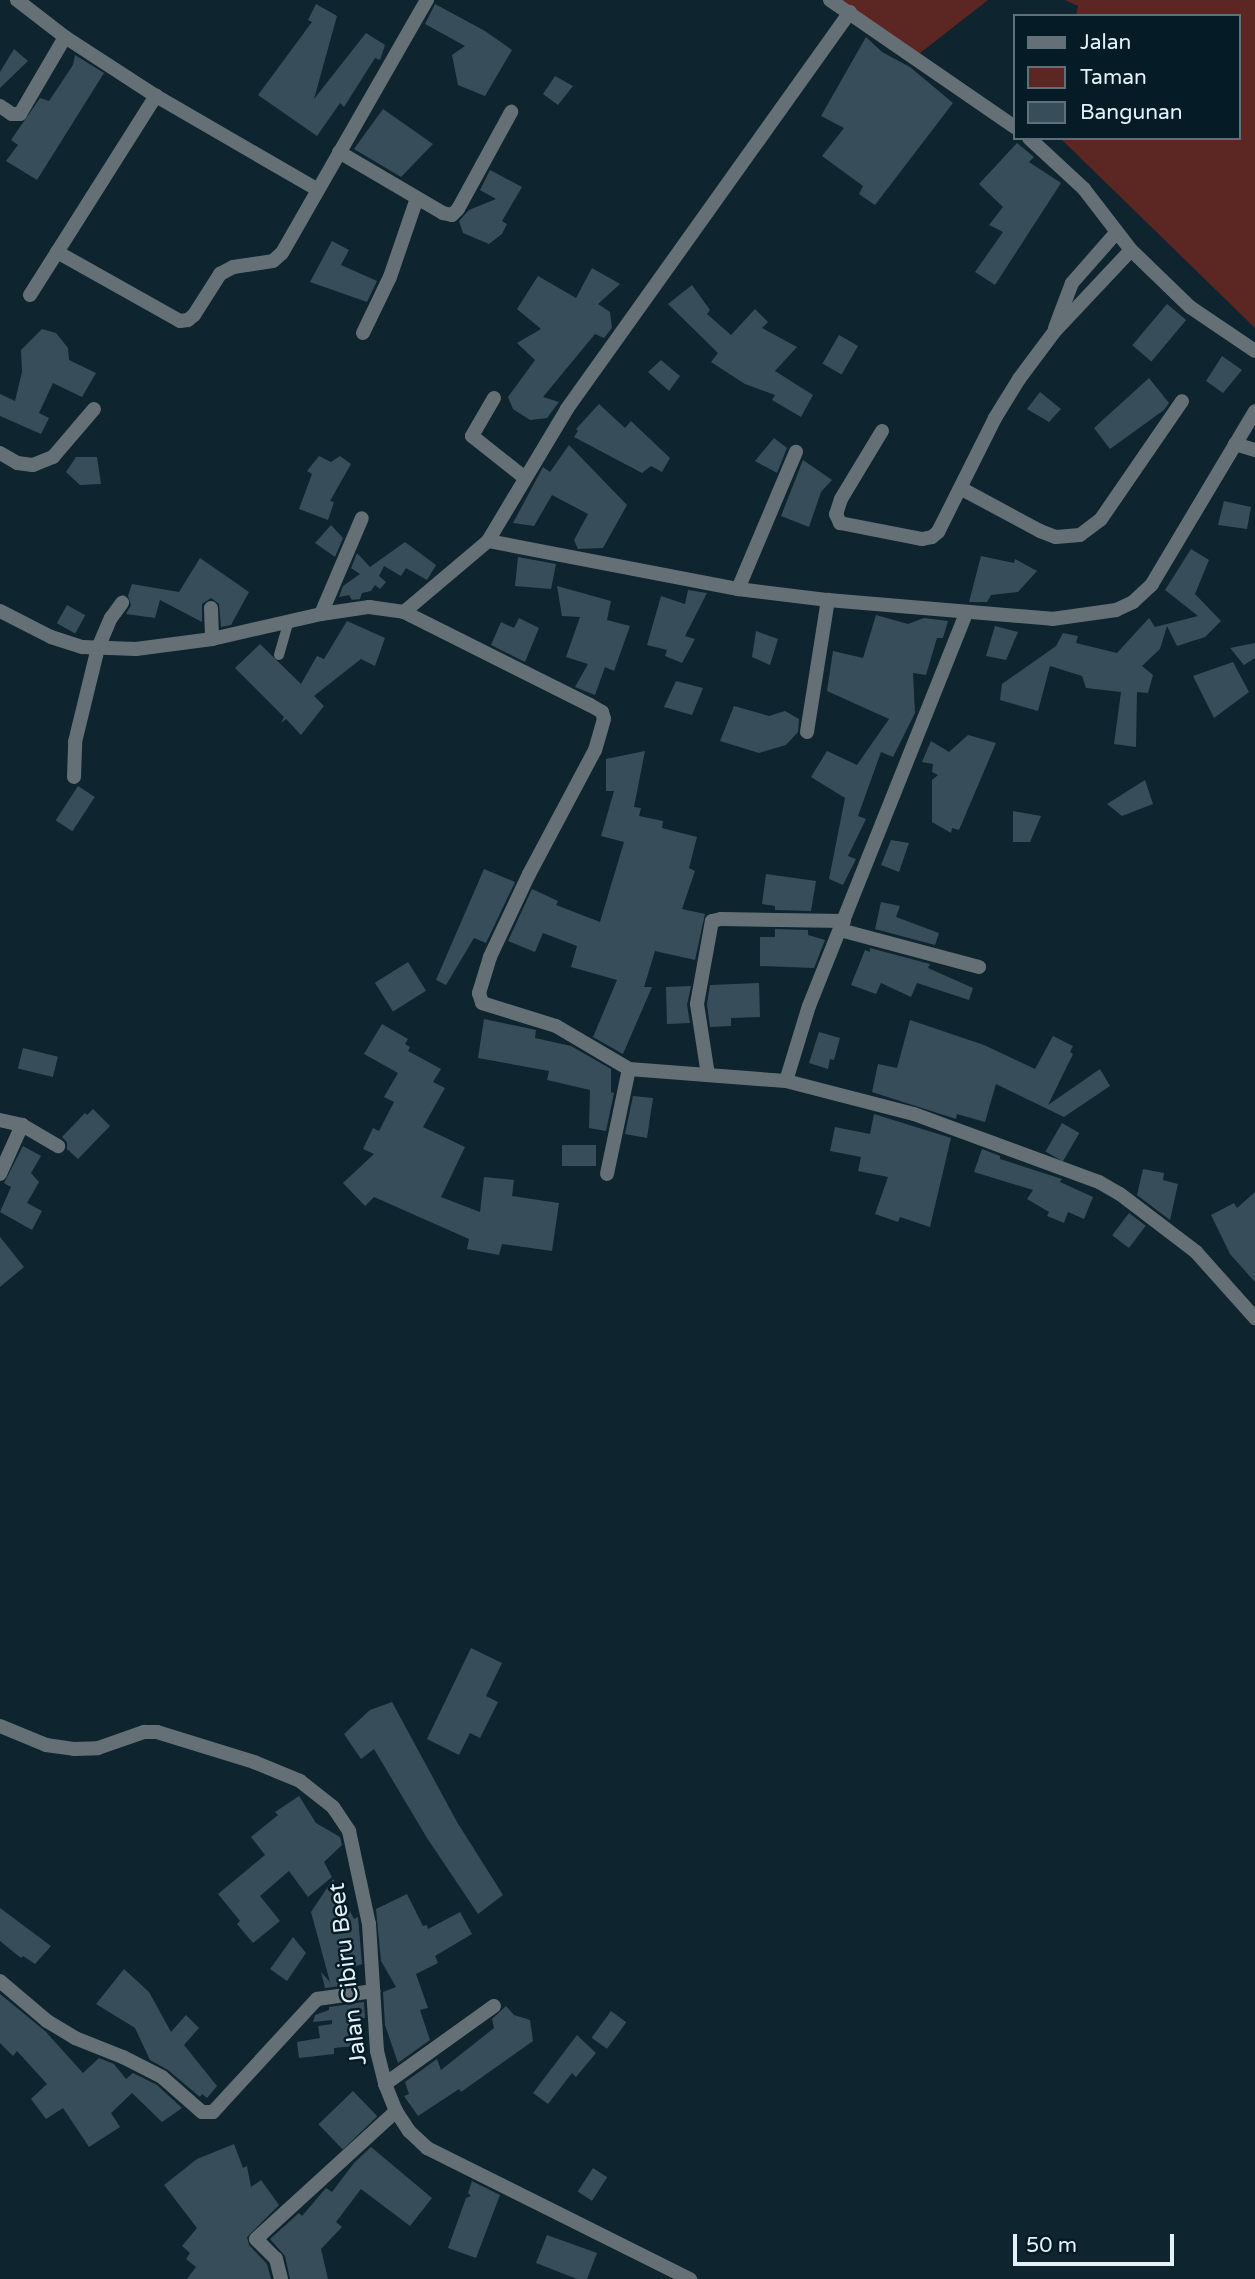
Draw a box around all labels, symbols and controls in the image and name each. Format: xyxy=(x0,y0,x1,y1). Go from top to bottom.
legend xyxy=(1014,14,1241,140)
text: Jalan xyxy=(1080,30,1131,55)
text: Taman xyxy=(1080,65,1147,90)
text: Bangunan xyxy=(1080,100,1183,125)
street label: Jalan Cibiru Beet xyxy=(323,1881,373,2067)
scale bar xyxy=(1017,2220,1178,2264)
text: 50 m xyxy=(1026,2233,1077,2258)

